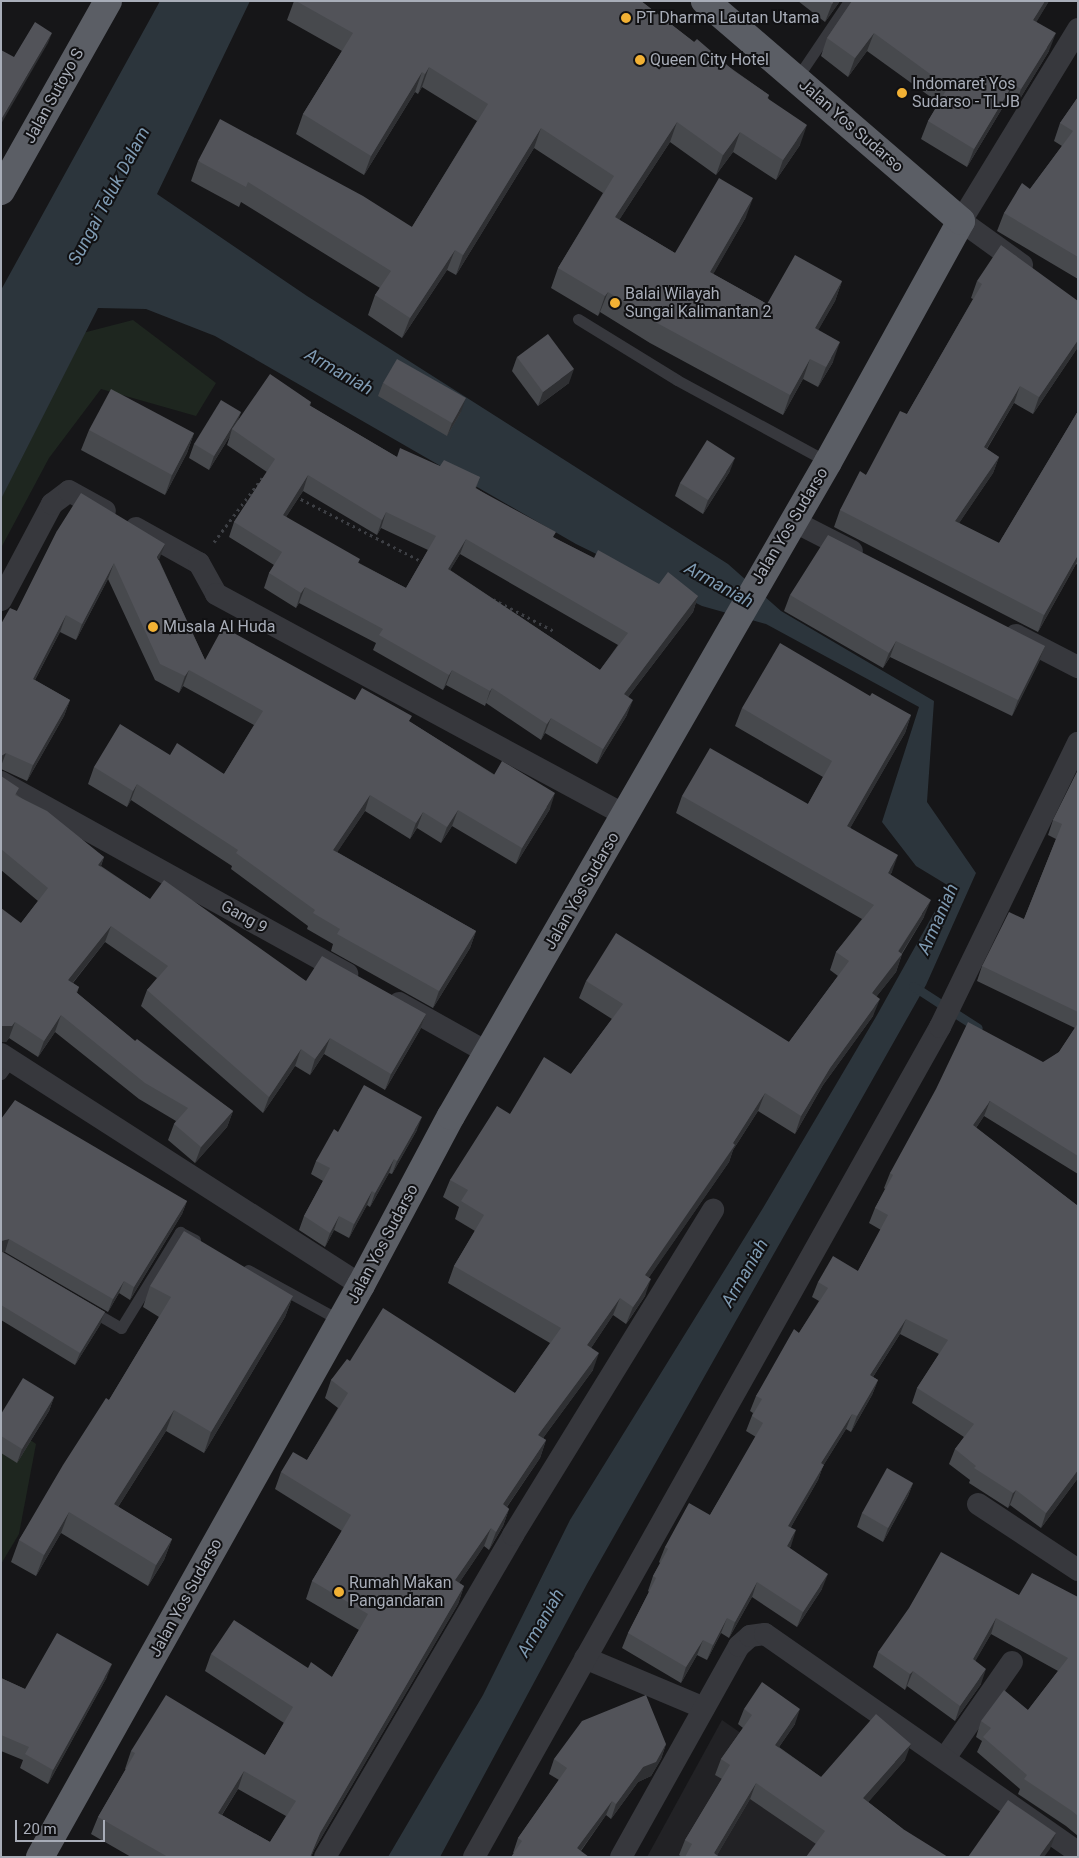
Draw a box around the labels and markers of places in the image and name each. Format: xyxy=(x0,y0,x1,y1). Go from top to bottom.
place label: PT Dharma Lautan Utama xyxy=(636,8,820,28)
marker: PT Dharma Lautan Utama xyxy=(620,12,632,24)
place label: Queen City Hotel xyxy=(650,50,769,70)
marker: Queen City Hotel xyxy=(634,54,646,66)
place label: Indomaret Yos Sudarso - TLJB xyxy=(912,74,1020,112)
marker: Indomaret Yos Sudarso - TLJB xyxy=(896,87,908,99)
place label: Balai Wilayah Sungai Kalimantan 2 xyxy=(625,284,772,322)
marker: Balai Wilayah Sungai Kalimantan 2 xyxy=(609,297,621,309)
place label: Musala Al Huda xyxy=(163,617,276,637)
marker: Musala Al Huda xyxy=(147,621,159,633)
place label: Rumah Makan Pangandaran xyxy=(349,1573,452,1611)
marker: Rumah Makan Pangandaran xyxy=(333,1586,345,1598)

